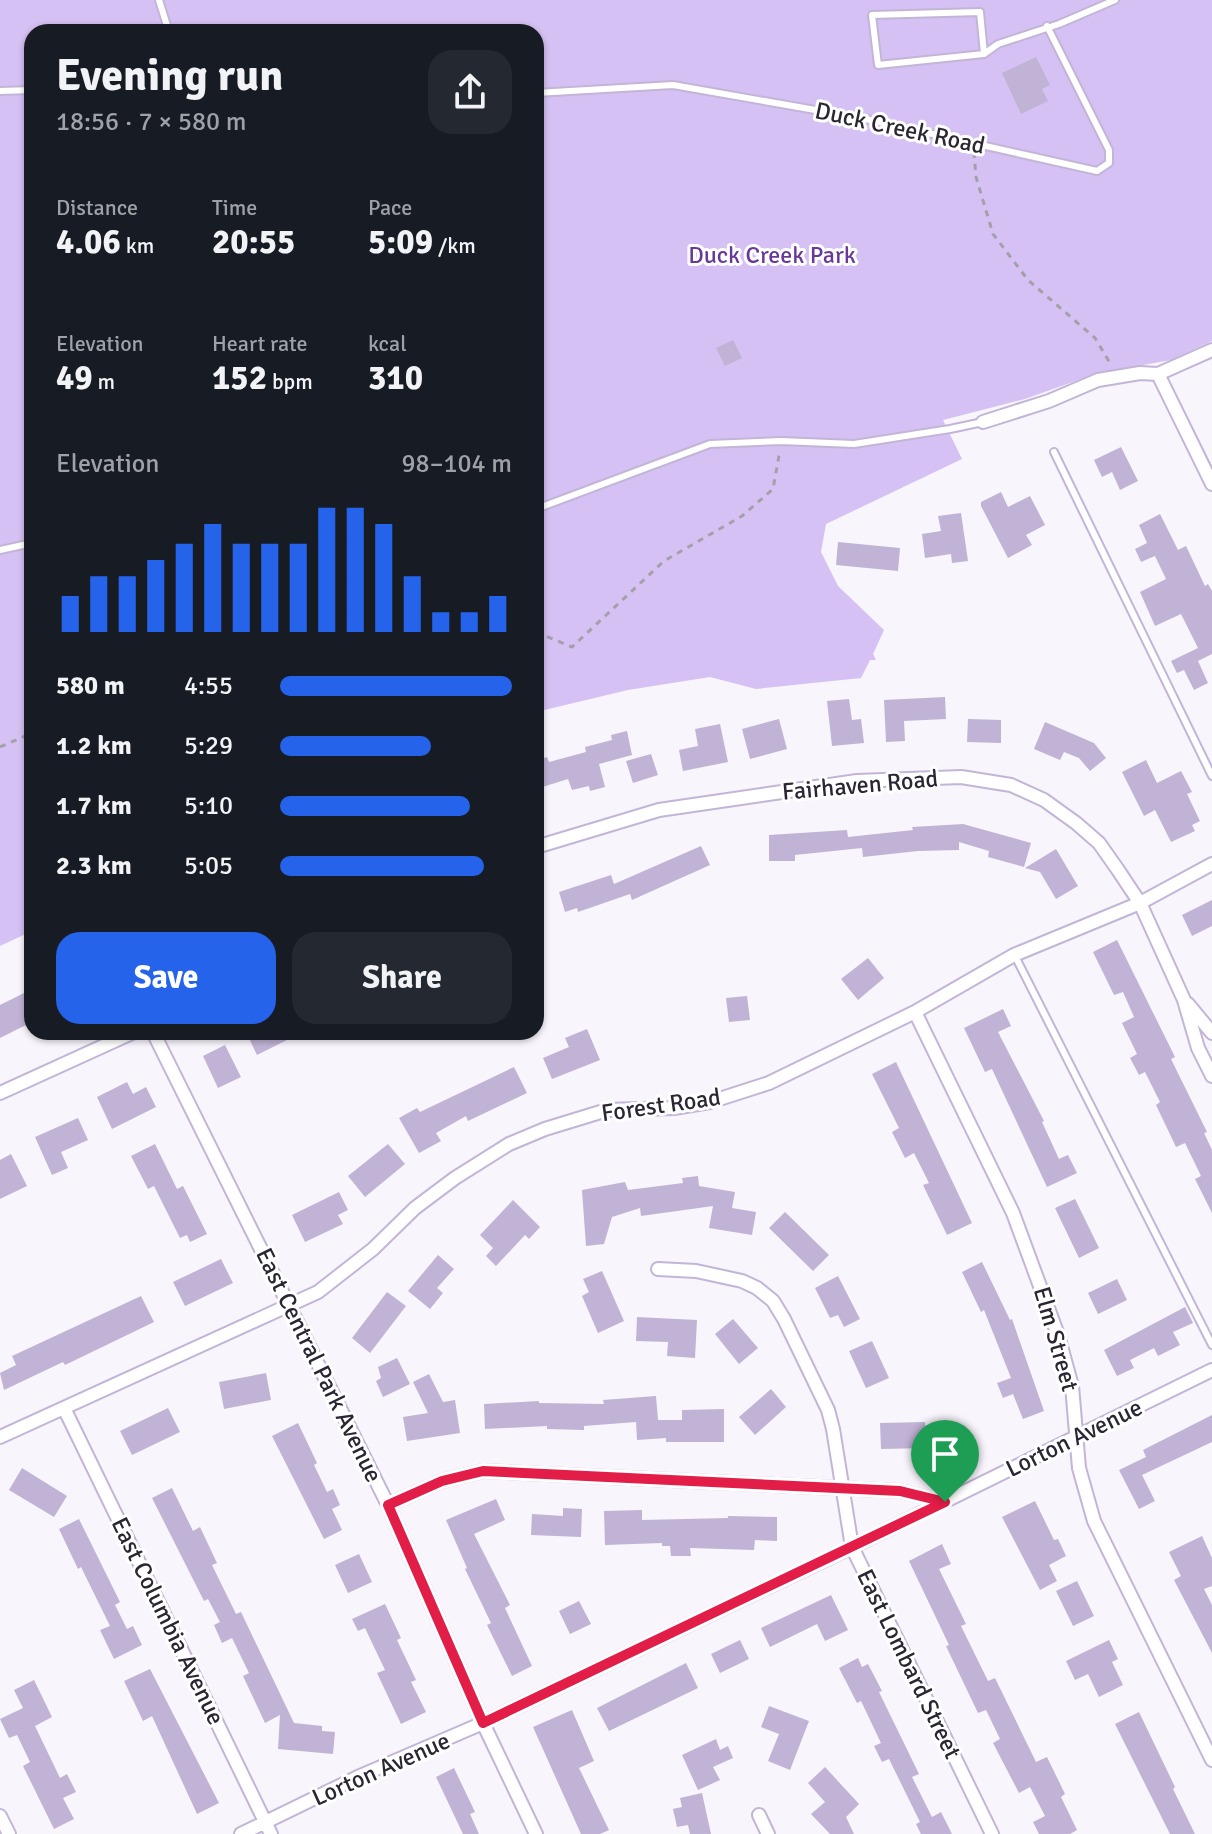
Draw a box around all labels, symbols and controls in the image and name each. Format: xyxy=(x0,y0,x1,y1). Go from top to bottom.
text: Evening run xyxy=(56,49,283,103)
button: share xyxy=(428,50,512,134)
street label: Duck Creek Road xyxy=(812,95,988,161)
text: 18:56 · 7 × 580 m xyxy=(56,106,247,138)
text: Distance xyxy=(56,194,138,221)
text: Time xyxy=(212,194,257,221)
text: Pace xyxy=(368,194,412,221)
text: 4.06 xyxy=(56,221,121,263)
text: 20:55 xyxy=(212,221,295,263)
text: 5:09 xyxy=(368,221,433,263)
text: km xyxy=(121,232,154,259)
text: /km xyxy=(433,232,476,259)
park label: Duck Creek Park xyxy=(688,240,856,270)
text: Elevation xyxy=(56,330,144,357)
text: Heart rate xyxy=(212,330,307,357)
text: kcal xyxy=(368,330,407,357)
text: 49 xyxy=(56,357,93,399)
text: 152 xyxy=(212,357,267,399)
text: 310 xyxy=(368,357,423,399)
text: m xyxy=(93,368,115,395)
text: bpm xyxy=(267,368,313,395)
text: Elevation xyxy=(56,448,160,480)
text: 98–104 m xyxy=(402,448,512,480)
text: 580 m xyxy=(56,670,125,702)
text: 4:55 xyxy=(184,670,233,702)
text: 1.2 km xyxy=(56,730,132,762)
text: 5:29 xyxy=(184,730,233,762)
street label: Fairhaven Road xyxy=(781,763,939,807)
text: 1.7 km xyxy=(56,790,132,822)
text: 5:10 xyxy=(184,790,233,822)
text: 2.3 km xyxy=(56,850,132,882)
text: 5:05 xyxy=(184,850,233,882)
button: Save xyxy=(56,932,276,1024)
button: Share xyxy=(292,932,512,1024)
street label: Forest Road xyxy=(599,1082,723,1128)
street label: East Central Park Avenue xyxy=(249,1243,389,1487)
street label: Elm Street xyxy=(1027,1283,1085,1395)
street label: Lorton Avenue xyxy=(1001,1392,1147,1484)
pin xyxy=(911,1420,979,1502)
icon: arrive xyxy=(923,1432,967,1476)
street label: East Columbia Avenue xyxy=(105,1512,231,1730)
street label: East Lombard Street xyxy=(850,1564,968,1764)
street label: Lorton Avenue xyxy=(307,1725,455,1813)

